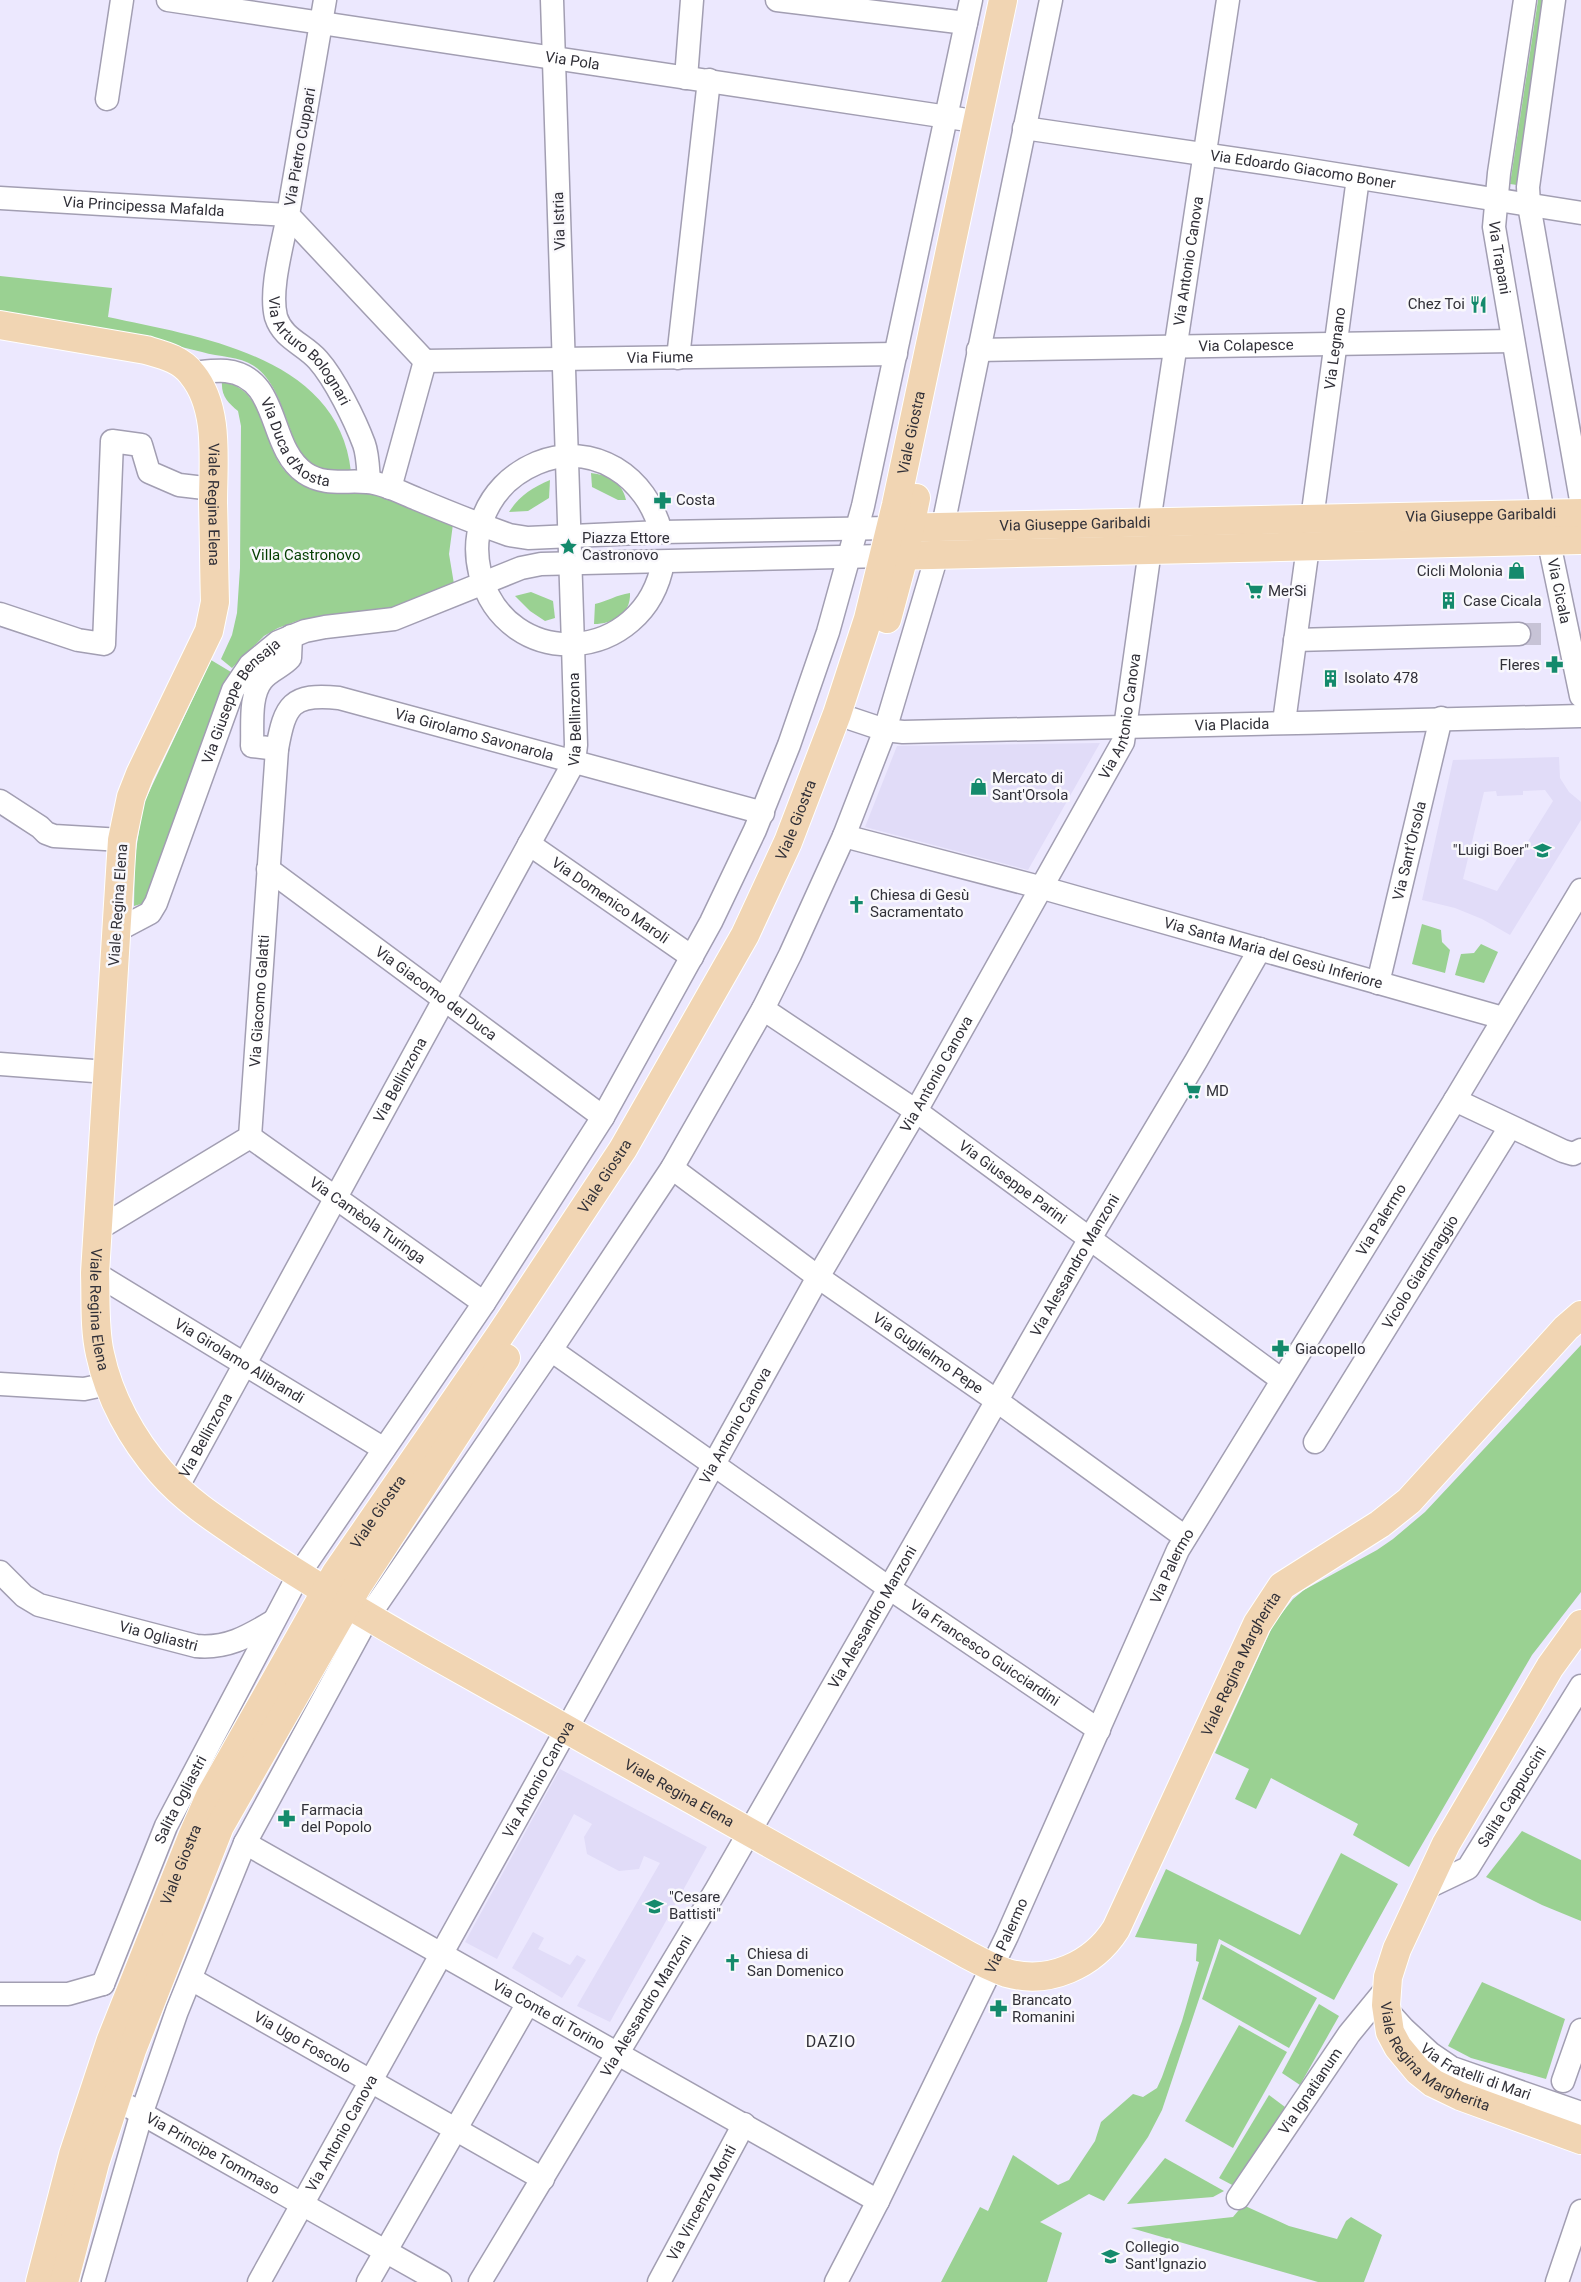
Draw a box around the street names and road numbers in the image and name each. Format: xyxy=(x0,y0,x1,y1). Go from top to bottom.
street label: Via Pola xyxy=(544,48,601,74)
street label: Via Pietro Cuppari xyxy=(281,86,319,208)
street label: Via Edoardo Giacomo Boner xyxy=(1209,146,1397,192)
street label: Via Istria xyxy=(549,191,569,251)
street label: Via Principessa Mafalda xyxy=(62,193,225,220)
street label: Via Antonio Canova xyxy=(1170,195,1207,327)
street label: Via Trapani xyxy=(1485,220,1514,296)
street label: Via Arturo Bolognari xyxy=(265,296,354,408)
street label: Via Legnano xyxy=(1321,306,1349,391)
street label: Via Colapesce xyxy=(1198,336,1294,355)
street label: Via Fiume xyxy=(627,348,693,367)
street label: Viale Giostra xyxy=(894,389,929,476)
street label: Via Duca d'Aosta xyxy=(257,394,331,490)
street label: Viale Regina Elena xyxy=(204,443,223,566)
street label: Via Giuseppe Garibaldi xyxy=(1405,505,1557,526)
street label: Via Giuseppe Garibaldi xyxy=(999,513,1151,535)
street label: Via Cicala xyxy=(1543,557,1575,625)
street label: Via Giuseppe Bensaja xyxy=(198,635,284,766)
street label: Via Antonio Canova xyxy=(1095,652,1144,782)
street label: Via Bellinzona xyxy=(565,672,585,768)
street label: Via Girolamo Savonarola xyxy=(393,705,556,765)
street label: Via Placida xyxy=(1195,715,1270,735)
street label: Viale Giostra xyxy=(772,777,820,863)
street label: Via Sant'Orsola xyxy=(1389,799,1430,902)
street label: Viale Regina Elena xyxy=(105,843,131,967)
street label: Via Domenico Maroli xyxy=(548,853,673,947)
street label: Via Santa Maria del Gesù Inferiore xyxy=(1162,914,1385,993)
street label: Via Giacomo Galatti xyxy=(246,934,273,1068)
street label: Via Giacomo del Duca xyxy=(372,942,500,1044)
street label: Via Antonio Canova xyxy=(896,1013,977,1136)
street label: Via Bellinzona xyxy=(370,1034,431,1126)
street label: Viale Giostra xyxy=(574,1136,636,1217)
street label: Via Giuseppe Parini xyxy=(955,1136,1070,1228)
street label: Via Camèola Turinga xyxy=(306,1173,429,1268)
street label: Via Palermo xyxy=(1352,1180,1410,1259)
street label: Via Alessandro Manzoni xyxy=(1027,1191,1123,1340)
street label: Vicolo Giardinaggio xyxy=(1378,1212,1462,1332)
street label: Viale Regina Elena xyxy=(86,1248,113,1373)
street label: Via Guglielmo Pepe xyxy=(869,1309,987,1398)
street label: Via Girolamo Alibrandi xyxy=(171,1315,308,1407)
street label: Via Antonio Canova xyxy=(696,1364,775,1487)
street label: Via Bellinzona xyxy=(175,1390,236,1481)
street label: Viale Giostra xyxy=(347,1472,410,1552)
street label: Via Palermo xyxy=(1146,1525,1198,1606)
street label: Via Alessandro Manzoni xyxy=(824,1543,921,1692)
street label: Viale Regina Margherita xyxy=(1197,1588,1285,1739)
street label: Via Francesco Guicciardini xyxy=(906,1596,1063,1710)
street label: Via Ogliastri xyxy=(117,1617,200,1655)
street label: Via Antonio Canova xyxy=(499,1718,578,1841)
street label: Salita Cappuccini xyxy=(1474,1743,1550,1851)
street label: Salita Ogliastri xyxy=(151,1753,211,1847)
street label: Viale Regina Elena xyxy=(621,1755,737,1831)
street label: Viale Giostra xyxy=(157,1822,205,1907)
street label: Via Palermo xyxy=(981,1895,1032,1976)
street label: Via Alessandro Manzoni xyxy=(597,1932,695,2080)
street label: Via Conte di Torino xyxy=(489,1976,608,2054)
street label: Viale Regina Margherita xyxy=(1377,2001,1492,2115)
street label: Via Ugo Foscolo xyxy=(251,2008,354,2077)
street label: Via Fratelli di Mari xyxy=(1416,2040,1533,2104)
street label: Via Ignatianum xyxy=(1275,2044,1346,2138)
street label: Via Antonio Canova xyxy=(302,2072,381,2195)
street label: Via Principe Tommaso xyxy=(143,2109,283,2199)
street label: Via Vincenzo Monti xyxy=(663,2142,740,2264)

